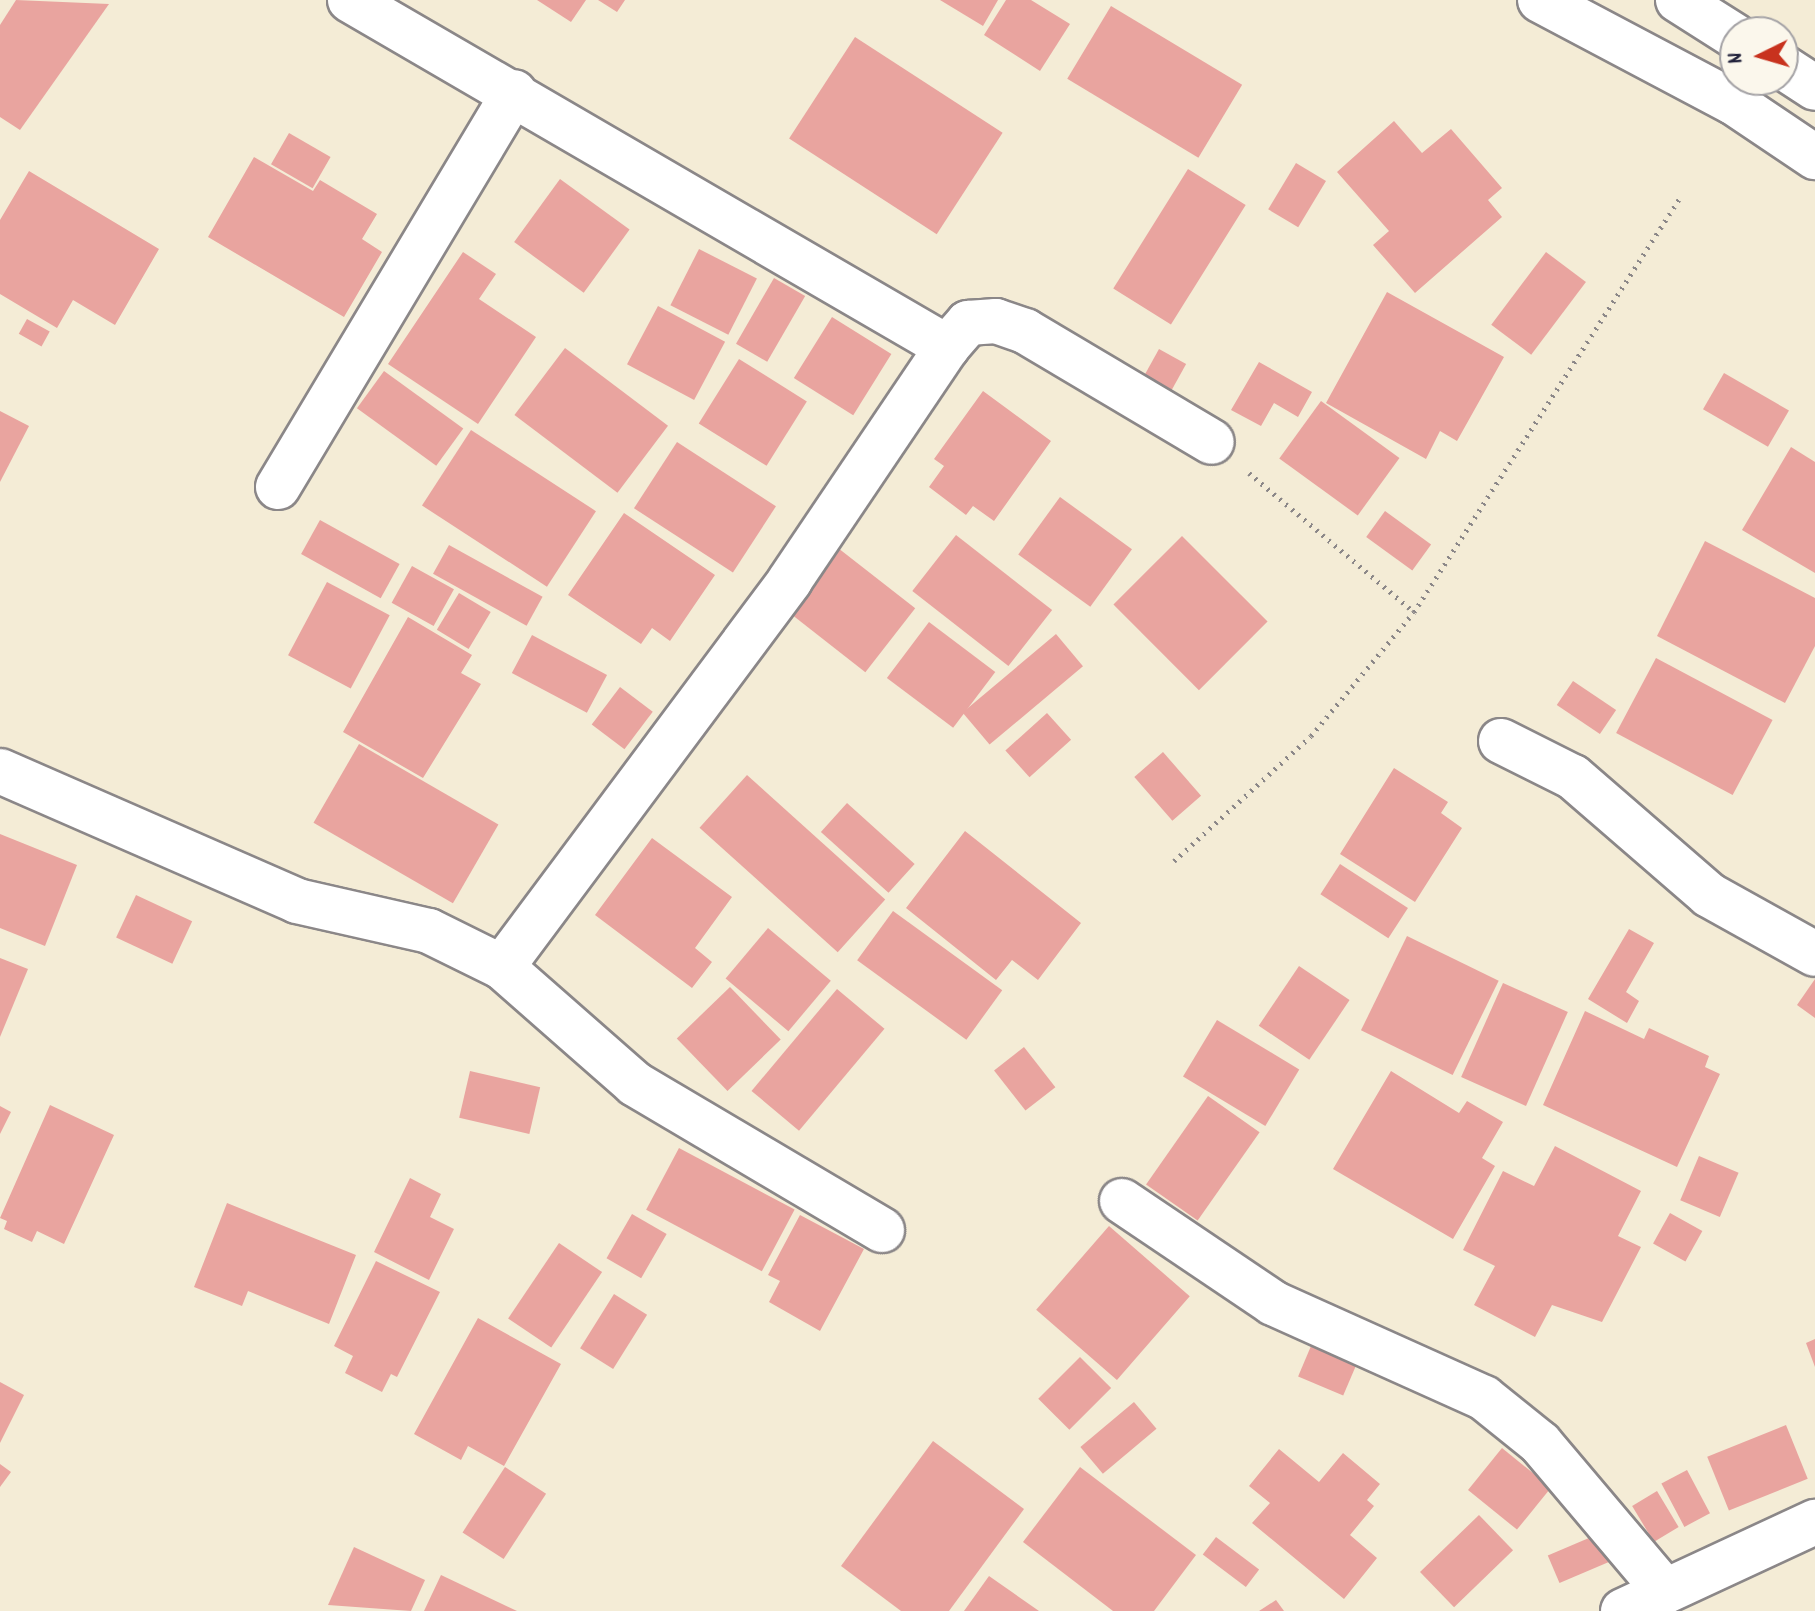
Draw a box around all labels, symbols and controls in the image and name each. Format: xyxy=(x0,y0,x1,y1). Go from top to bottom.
north arrow xyxy=(1719,16,1799,96)
text: N xyxy=(1721,51,1753,65)

